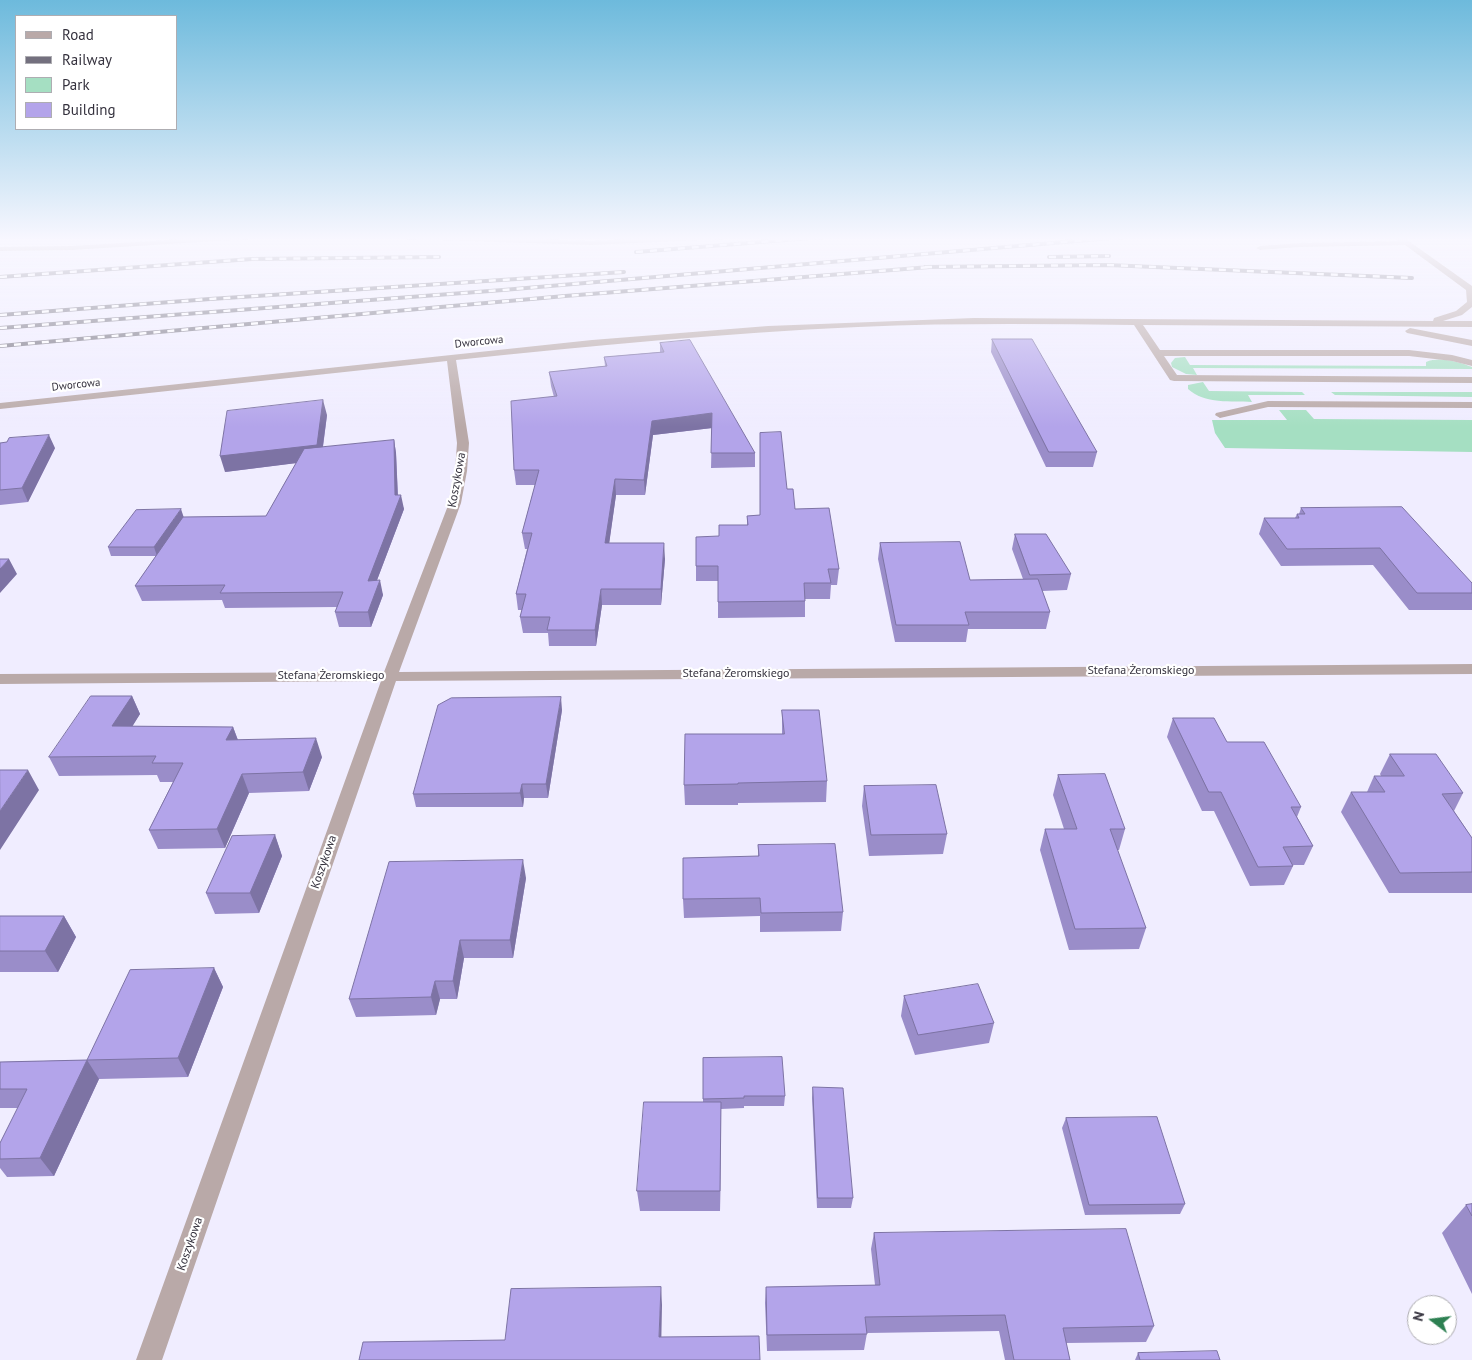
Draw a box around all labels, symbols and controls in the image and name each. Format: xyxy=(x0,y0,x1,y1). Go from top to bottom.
legend xyxy=(15,15,178,130)
text: Road xyxy=(62,25,94,44)
text: Railway xyxy=(62,50,112,69)
text: Park xyxy=(62,75,90,94)
text: Building xyxy=(62,100,116,119)
street label: Dworcowa xyxy=(454,333,504,351)
street label: Dworcowa xyxy=(51,376,101,394)
street label: Koszykowa xyxy=(445,451,469,509)
street label: Stefana Żeromskiego xyxy=(1087,664,1195,678)
street label: Stefana Żeromskiego xyxy=(682,667,790,681)
street label: Stefana Żeromskiego xyxy=(277,669,385,683)
street label: Koszykowa xyxy=(308,833,340,891)
street label: Koszykowa xyxy=(174,1215,206,1273)
north arrow xyxy=(1407,1295,1457,1345)
text: N xyxy=(1409,1310,1428,1323)

